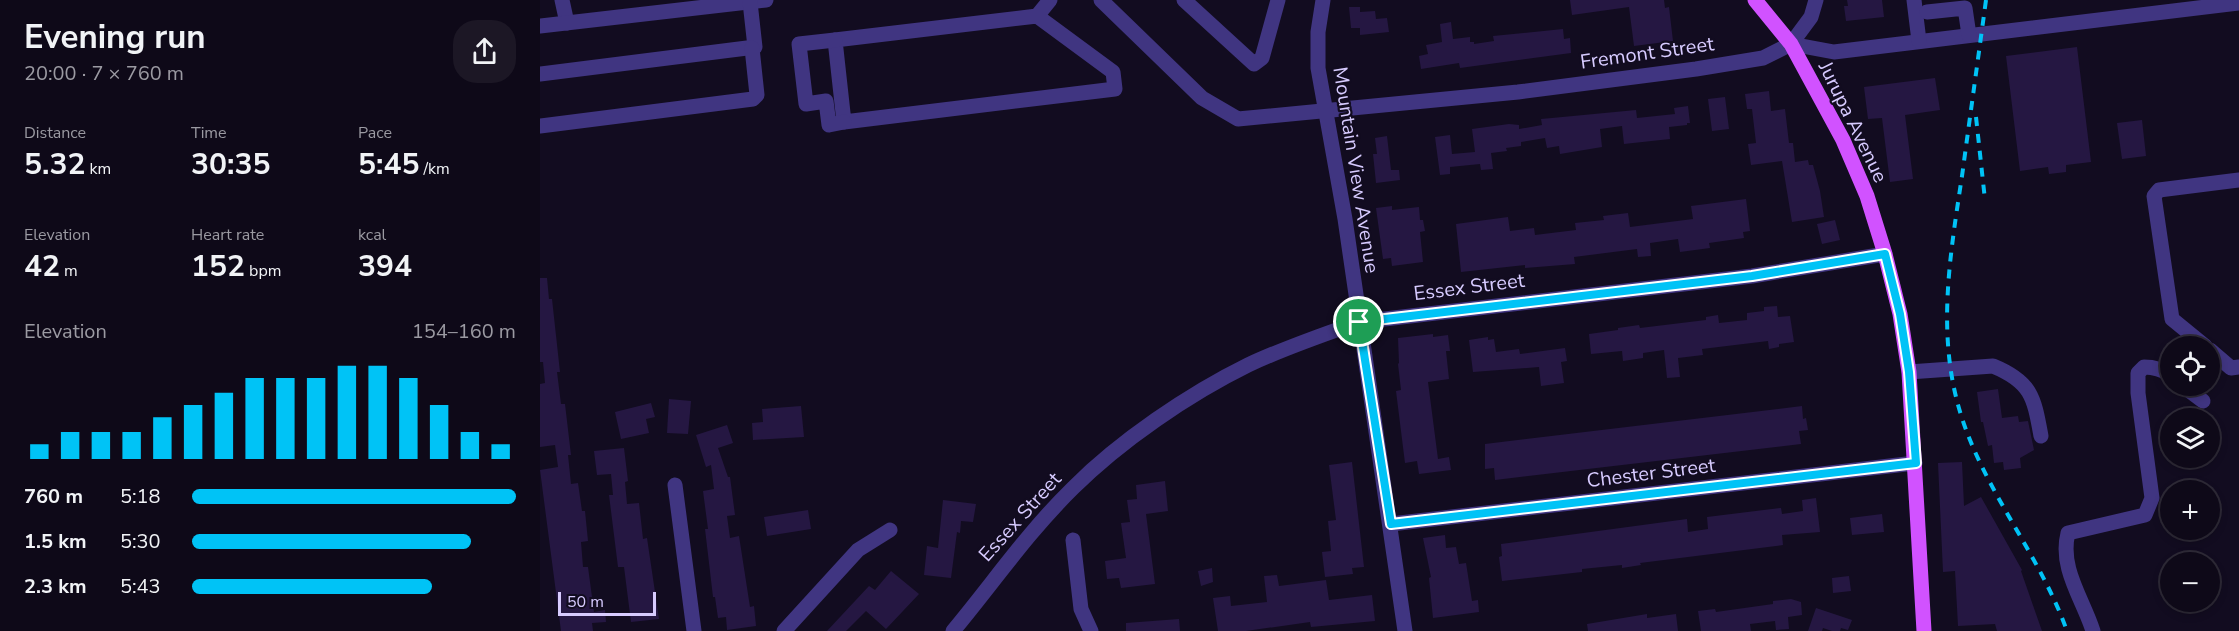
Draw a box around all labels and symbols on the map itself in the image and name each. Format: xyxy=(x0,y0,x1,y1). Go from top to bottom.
street label: Fremont Street xyxy=(1578,30,1717,76)
street label: Jurupa Avenue xyxy=(1812,56,1894,187)
street label: Mountain View Avenue xyxy=(1326,65,1386,275)
street label: Essex Street xyxy=(1412,267,1527,307)
pin xyxy=(1333,296,1384,347)
street label: Chester Street xyxy=(1585,452,1718,494)
street label: Essex Street xyxy=(973,466,1068,567)
scale bar xyxy=(558,589,656,616)

